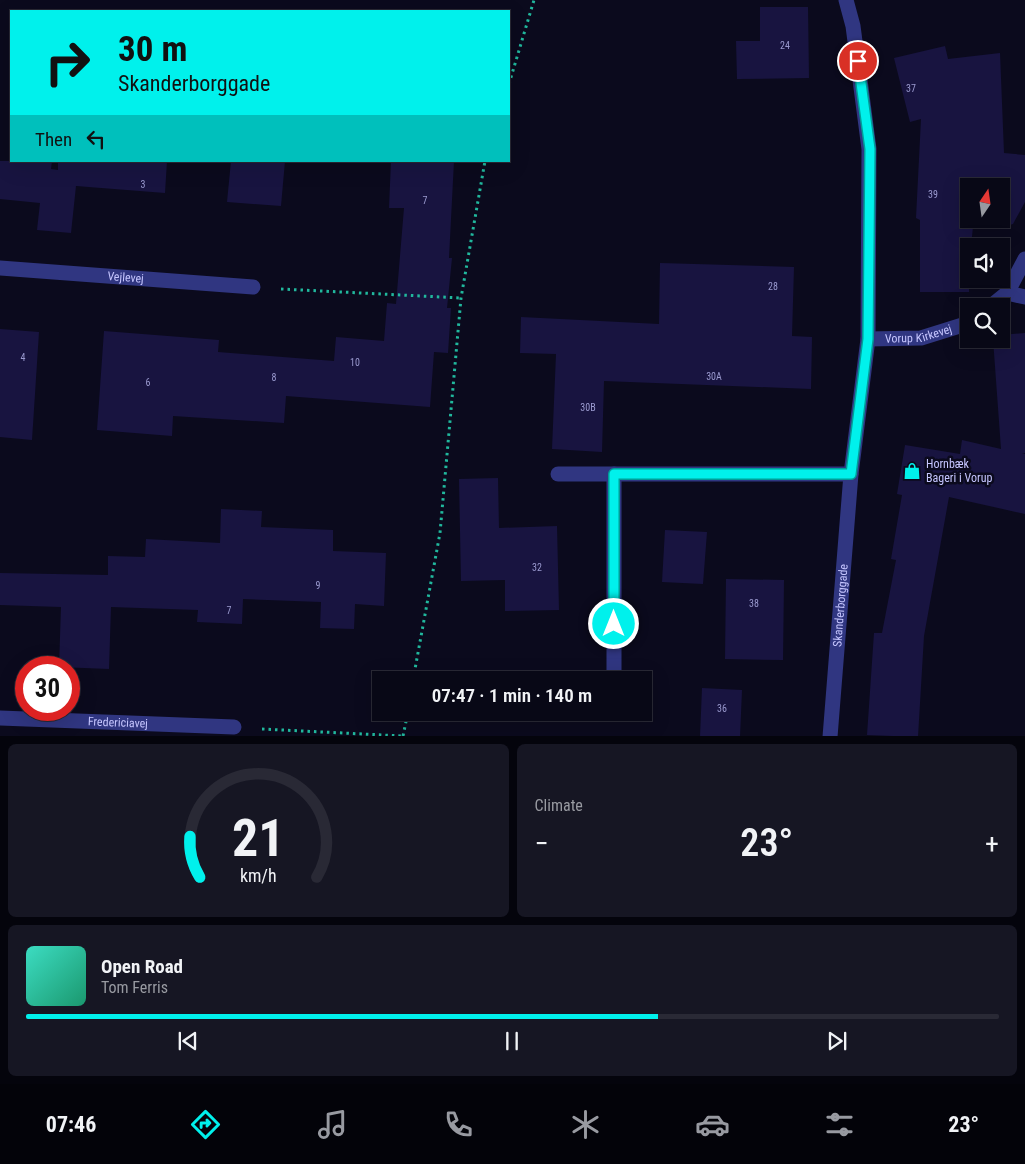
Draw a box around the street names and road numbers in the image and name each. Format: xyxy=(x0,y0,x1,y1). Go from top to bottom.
street label: Vejlevej xyxy=(107,269,144,286)
street label: Vorup Kirkevej xyxy=(885,322,954,346)
street label: Skanderborggade xyxy=(830,563,851,647)
street label: Fredericiavej xyxy=(88,714,148,731)

